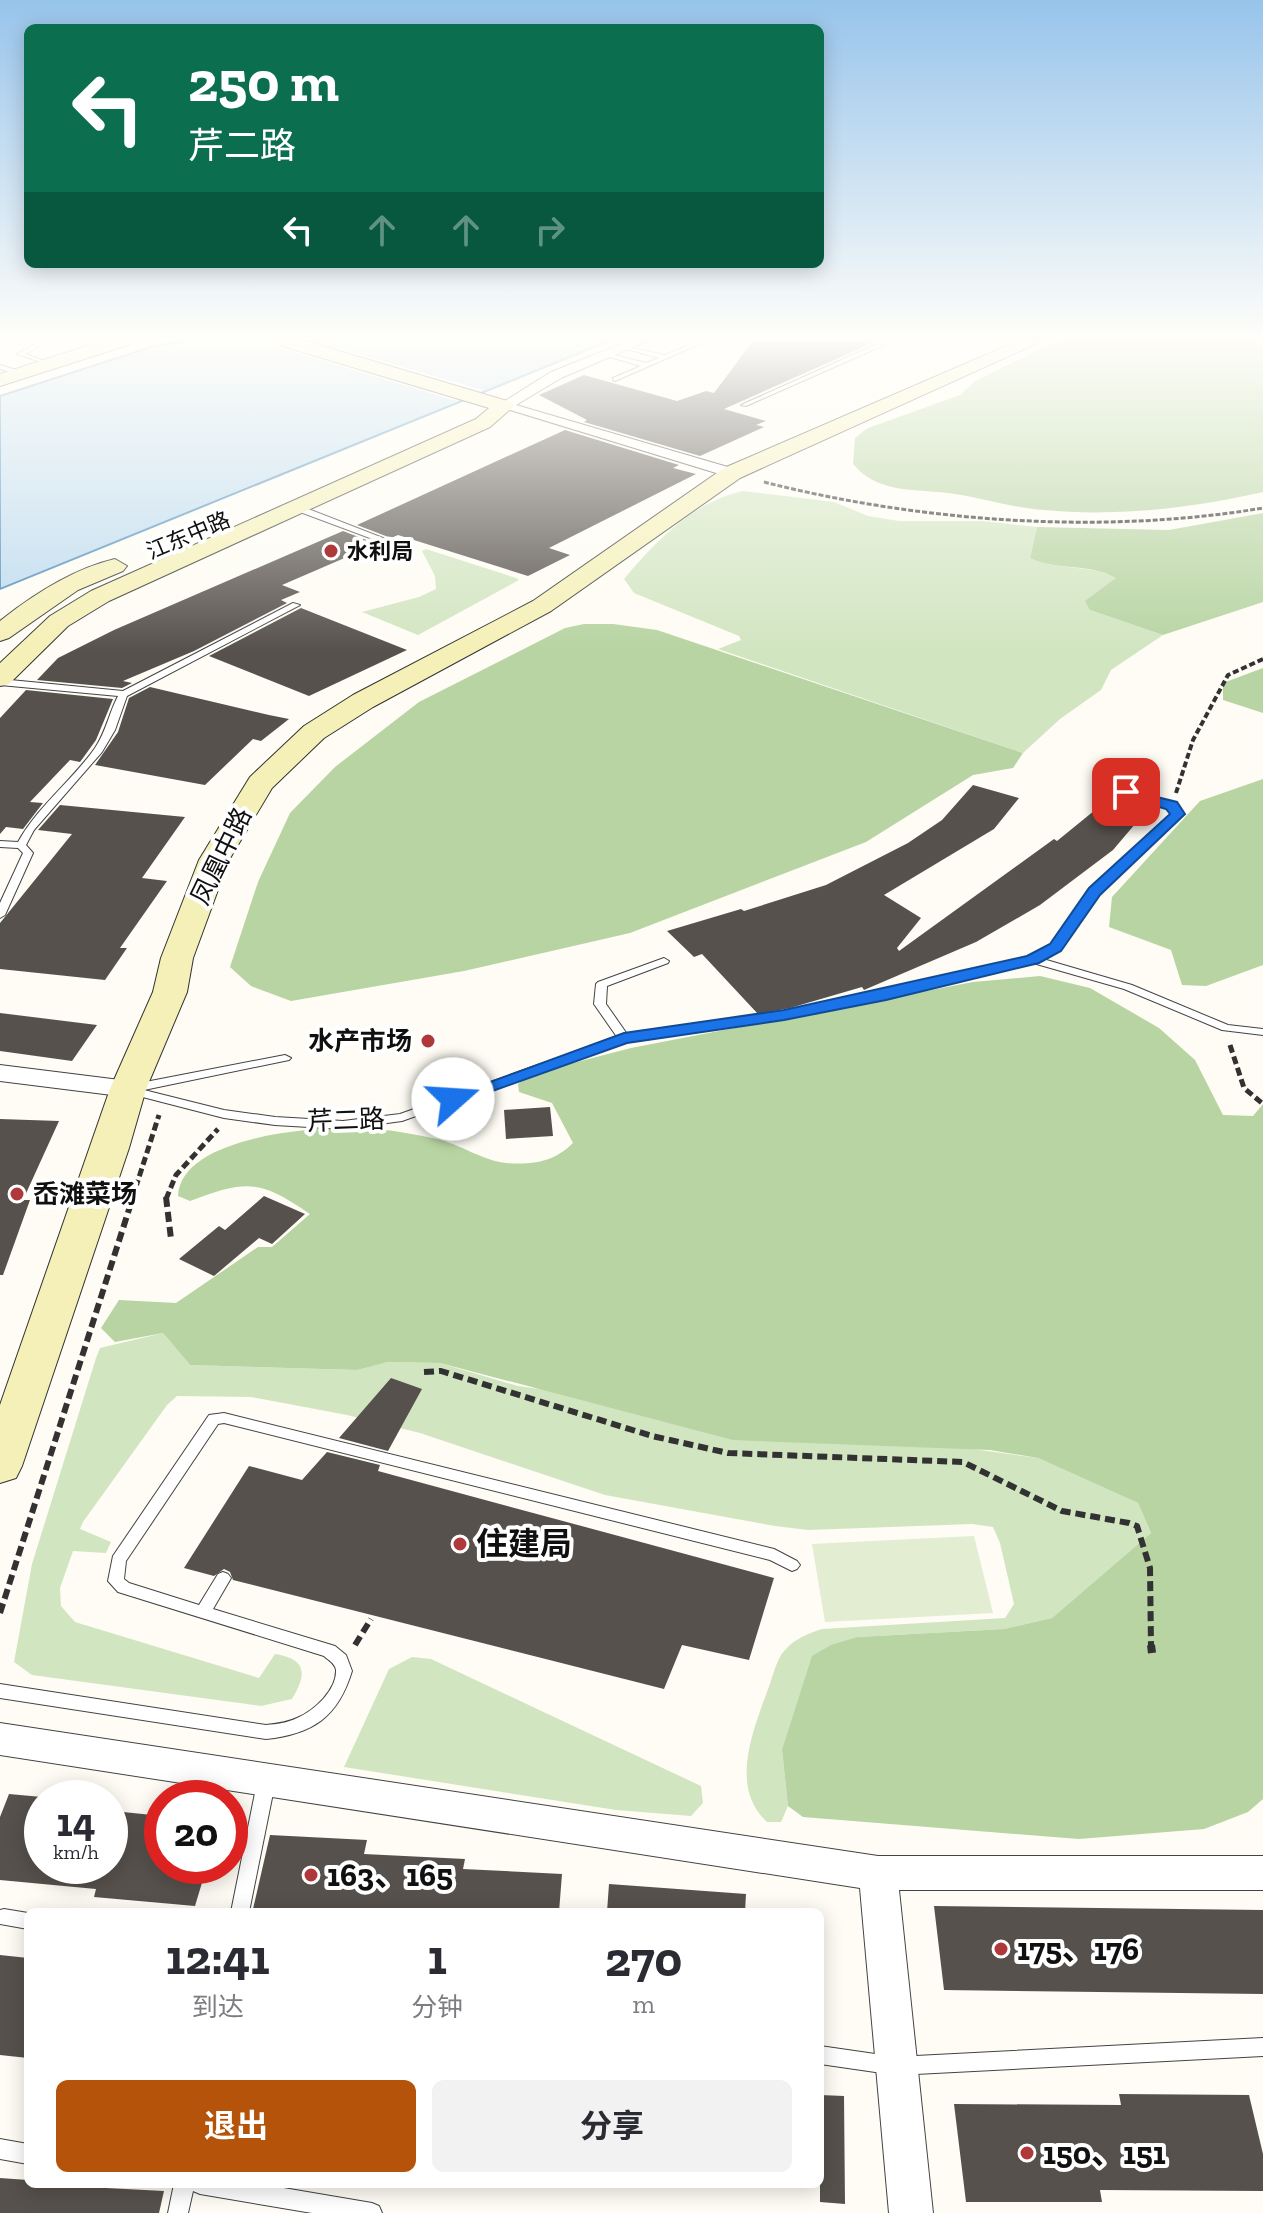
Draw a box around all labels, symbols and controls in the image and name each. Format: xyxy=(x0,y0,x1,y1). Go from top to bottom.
text: 250 m xyxy=(188,48,339,115)
icon: left xyxy=(56,56,160,160)
text: 芹二路 xyxy=(188,124,296,167)
icon: left xyxy=(276,208,320,252)
icon: ahead xyxy=(360,208,404,252)
icon: ahead xyxy=(444,208,488,252)
icon: right xyxy=(528,208,572,252)
street label: 江东中路 xyxy=(142,506,234,565)
place label: 水利局 xyxy=(347,538,413,565)
marker: 水利局 xyxy=(322,542,340,560)
pin xyxy=(1092,758,1160,826)
icon: arrive xyxy=(1104,770,1148,814)
street label: 凤凰中路 xyxy=(184,802,258,910)
place label: 水产市场 xyxy=(308,1025,412,1057)
marker: 水产市场 xyxy=(419,1032,437,1050)
position arrow xyxy=(411,1057,495,1141)
street label: 芹二路 xyxy=(306,1103,386,1137)
place label: 岙滩菜场 xyxy=(33,1178,137,1210)
marker: 岙滩菜场 xyxy=(8,1185,26,1203)
place label: 住建局 xyxy=(476,1525,572,1563)
marker: 住建局 xyxy=(451,1535,469,1553)
speed limit sign: 20 xyxy=(144,1780,248,1884)
text: 14 xyxy=(57,1798,95,1846)
text: km/h xyxy=(53,1840,99,1864)
place label: 163、165 xyxy=(327,1856,453,1894)
marker: 163、165 xyxy=(302,1866,320,1884)
text: 12:41 xyxy=(166,1929,270,1986)
text: 1 xyxy=(428,1929,447,1986)
place label: 175、176 xyxy=(1017,1930,1139,1968)
text: 270 xyxy=(605,1931,682,1988)
marker: 175、176 xyxy=(992,1940,1010,1958)
text: m xyxy=(632,1988,655,2020)
text: 到达 xyxy=(192,1991,244,2023)
text: 分钟 xyxy=(411,1991,463,2023)
button: 退出 xyxy=(56,2080,416,2172)
button: 分享 xyxy=(432,2080,792,2172)
place label: 150、151 xyxy=(1043,2134,1166,2172)
marker: 150、151 xyxy=(1018,2144,1036,2162)

